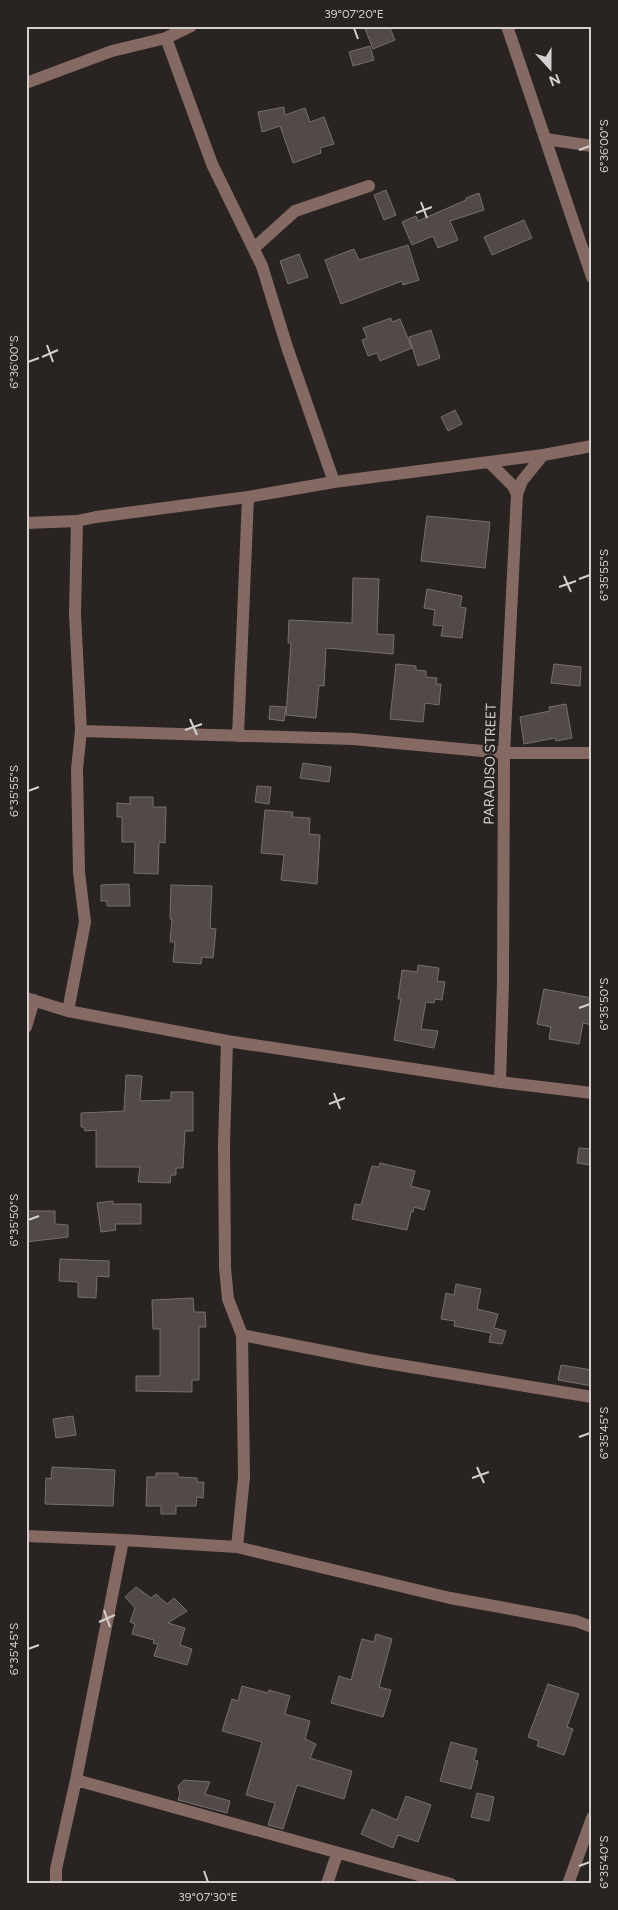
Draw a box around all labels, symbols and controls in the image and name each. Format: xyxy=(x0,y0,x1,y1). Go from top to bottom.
text: 39°07'20"E xyxy=(324,7,384,21)
north arrow xyxy=(526,42,576,92)
text: N xyxy=(546,70,563,90)
text: 6°36'00"S xyxy=(597,119,611,173)
text: 6°36'00"S xyxy=(7,335,21,389)
text: 6°35'55"S xyxy=(597,549,611,601)
street label: PARADISO STREET xyxy=(480,703,500,825)
text: 6°35'55"S xyxy=(7,765,21,817)
text: 6°35'50"S xyxy=(597,978,611,1030)
text: 6°35'50"S xyxy=(7,1194,21,1246)
text: 6°35'45"S xyxy=(597,1407,611,1459)
text: 6°35'45"S xyxy=(7,1623,21,1675)
text: 6°35'40"S xyxy=(597,1835,611,1889)
text: 39°07'30"E xyxy=(178,1890,238,1904)

